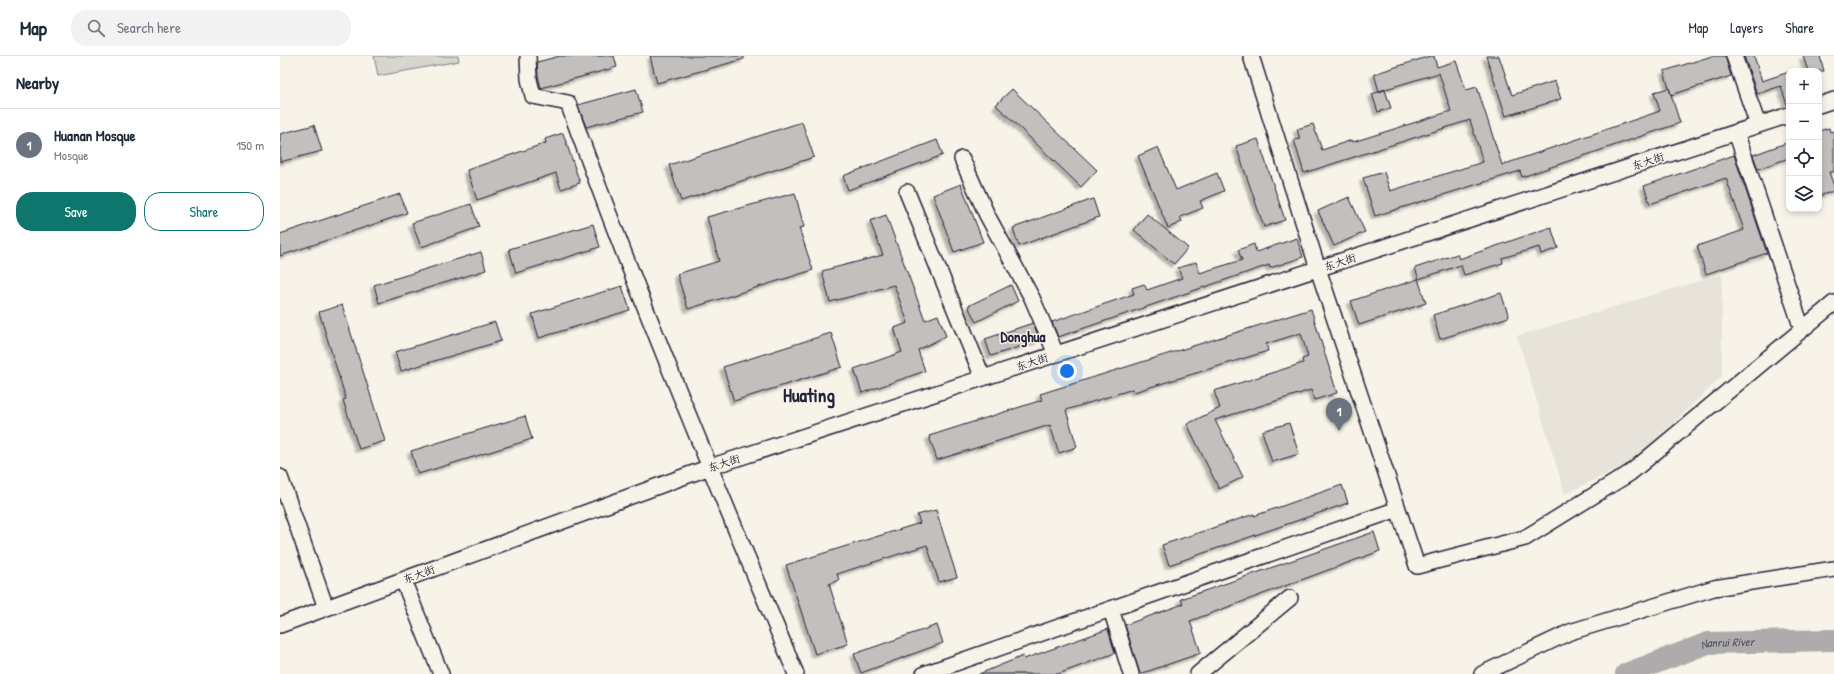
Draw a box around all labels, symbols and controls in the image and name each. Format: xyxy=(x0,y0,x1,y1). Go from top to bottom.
search box xyxy=(71,10,351,46)
text: Map xyxy=(20,15,47,41)
icon: search xyxy=(85,17,107,39)
text: Search here xyxy=(117,17,181,38)
text: Map xyxy=(1688,18,1708,37)
text: Layers xyxy=(1730,18,1763,37)
text: Share xyxy=(1785,18,1814,37)
map controls xyxy=(1786,68,1822,212)
button: + xyxy=(1786,68,1822,104)
text: Nearby xyxy=(16,71,59,94)
button: − xyxy=(1786,104,1822,140)
text: Huanan Mosque xyxy=(54,125,135,146)
text: 1 xyxy=(27,136,31,154)
text: 150 m xyxy=(236,136,264,154)
button: locate xyxy=(1786,140,1822,176)
text: Mosque xyxy=(54,146,88,164)
street label: 东大街 xyxy=(1630,149,1667,173)
button: layers xyxy=(1786,176,1822,212)
button: Save xyxy=(16,192,136,231)
button: Share xyxy=(144,192,264,231)
street label: 东大街 xyxy=(1322,250,1359,274)
district label: Donghua xyxy=(1001,326,1046,348)
street label: 东大街 xyxy=(1014,350,1051,374)
your location xyxy=(1057,361,1077,381)
district label: Huating xyxy=(783,382,835,409)
pin: 1 xyxy=(1326,398,1352,431)
street label: 东大街 xyxy=(706,451,743,475)
street label: 东大街 xyxy=(401,561,438,586)
water label: Nanrui River xyxy=(1698,633,1756,653)

